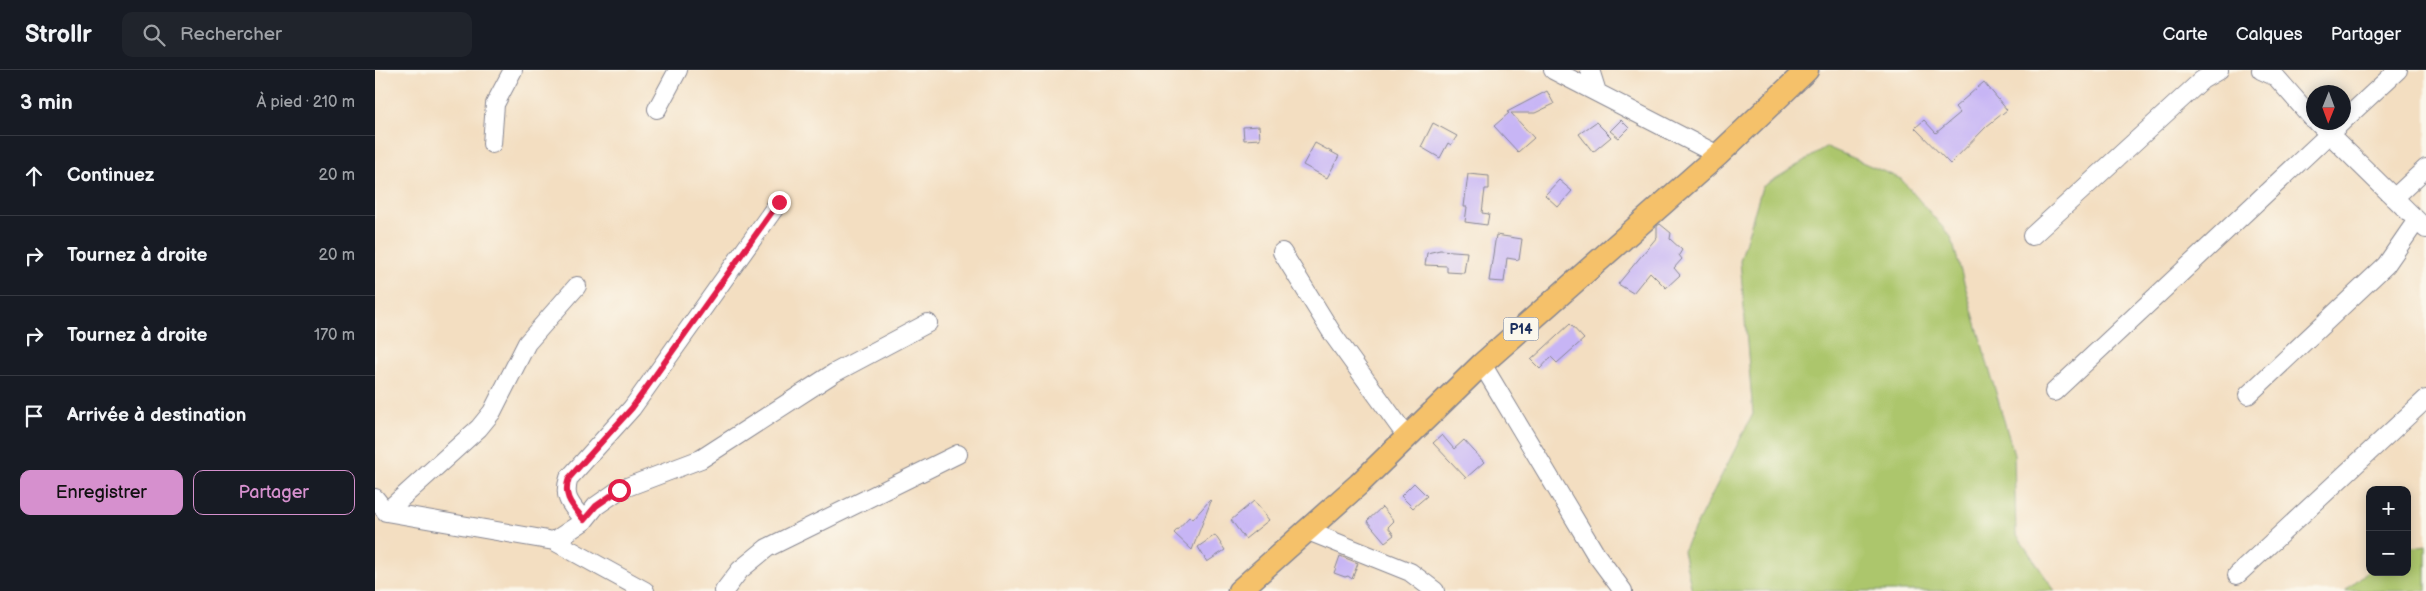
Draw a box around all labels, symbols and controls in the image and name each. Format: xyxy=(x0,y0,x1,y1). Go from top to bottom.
search box xyxy=(122,12,472,57)
text: Strollr xyxy=(25,20,92,49)
icon: search xyxy=(140,21,168,49)
text: Rechercher xyxy=(180,23,282,46)
text: Carte xyxy=(2162,24,2208,45)
text: Calques xyxy=(2236,24,2303,45)
text: Partager xyxy=(2331,24,2401,45)
north arrow xyxy=(2306,85,2351,130)
text: 3 min xyxy=(20,90,73,115)
text: À pied · 210 m xyxy=(256,93,355,112)
icon: ahead xyxy=(20,162,48,190)
text: Continuez xyxy=(67,164,154,187)
text: 20 m xyxy=(319,166,355,185)
route end xyxy=(768,191,791,214)
icon: right xyxy=(20,242,48,270)
text: Tournez à droite xyxy=(67,244,208,267)
text: 20 m xyxy=(319,246,355,265)
road number: P14 xyxy=(1503,318,1539,340)
icon: right xyxy=(20,322,48,350)
text: Tournez à droite xyxy=(67,324,208,347)
text: 170 m xyxy=(314,326,355,345)
icon: arrive xyxy=(20,402,48,430)
text: Arrivée à destination xyxy=(67,404,246,427)
button: Enregistrer xyxy=(20,470,183,515)
button: Partager xyxy=(193,470,355,515)
route start xyxy=(608,479,631,502)
map controls xyxy=(2366,486,2411,576)
button: + xyxy=(2366,486,2411,531)
button: − xyxy=(2366,531,2411,576)

